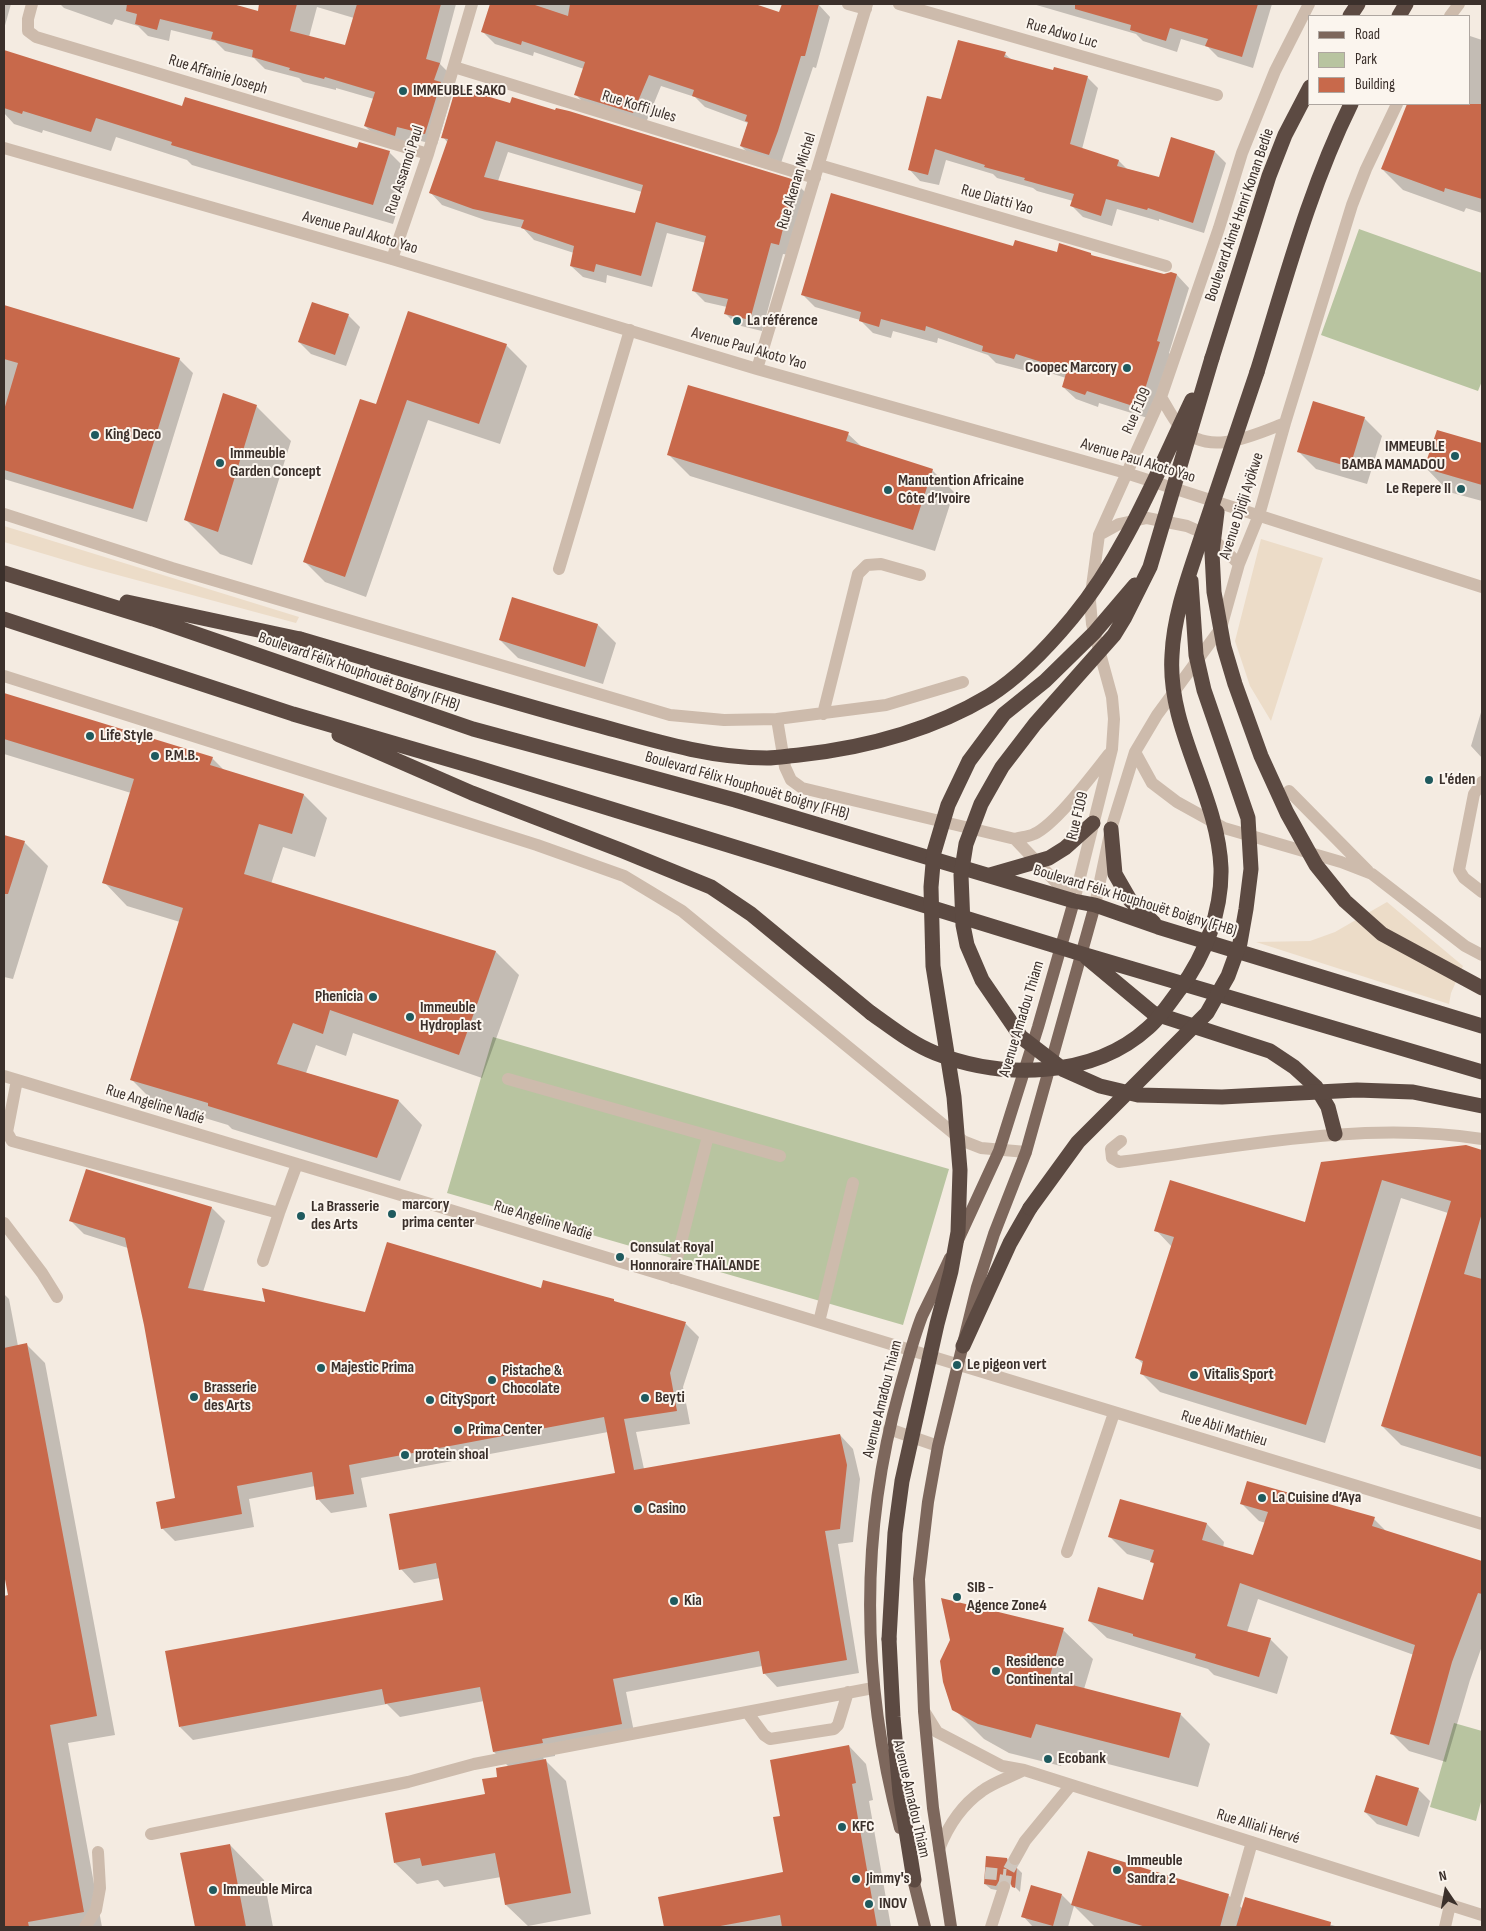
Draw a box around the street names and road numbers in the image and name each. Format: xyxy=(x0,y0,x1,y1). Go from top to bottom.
street label: Rue Adwo Luc xyxy=(1024,15,1100,53)
street label: Rue Affainie Joseph xyxy=(166,51,270,99)
street label: Rue Koffi Jules xyxy=(600,87,678,127)
street label: Rue Assamoi Paul xyxy=(382,123,428,217)
street label: Boulevard Aimé Henri Konan Bedie xyxy=(1201,126,1279,304)
street label: Rue Akenan Michel xyxy=(773,130,821,232)
street label: Rue Diatti Yao xyxy=(959,181,1035,219)
street label: Avenue Paul Akoto Yao xyxy=(300,207,420,259)
street label: Avenue Paul Akoto Yao xyxy=(689,323,809,375)
street label: Rue F109 xyxy=(1118,385,1156,437)
street label: Avenue Paul Akoto Yao xyxy=(1078,434,1198,488)
street label: Avenue Djidji Ayökwe xyxy=(1216,450,1268,562)
street label: Boulevard Félix Houphouët Boigny (FHB) xyxy=(256,628,462,716)
street label: Boulevard Félix Houphouët Boigny (FHB) xyxy=(643,748,851,824)
street label: Rue F109 xyxy=(1063,790,1093,842)
street label: Boulevard Félix Houphouët Boigny (FHB) xyxy=(1031,861,1239,941)
street label: Avenue Amadou Thiam xyxy=(995,959,1049,1079)
street label: Rue Angeline Nadié xyxy=(103,1081,207,1129)
street label: Rue Angeline Nadié xyxy=(491,1197,595,1245)
street label: Avenue Amadou Thiam xyxy=(859,1338,907,1460)
street label: Rue Abli Mathieu xyxy=(1179,1407,1269,1451)
street label: Avenue Amadou Thiam xyxy=(888,1738,934,1860)
street label: Rue Alliali Hervé xyxy=(1214,1805,1302,1849)

